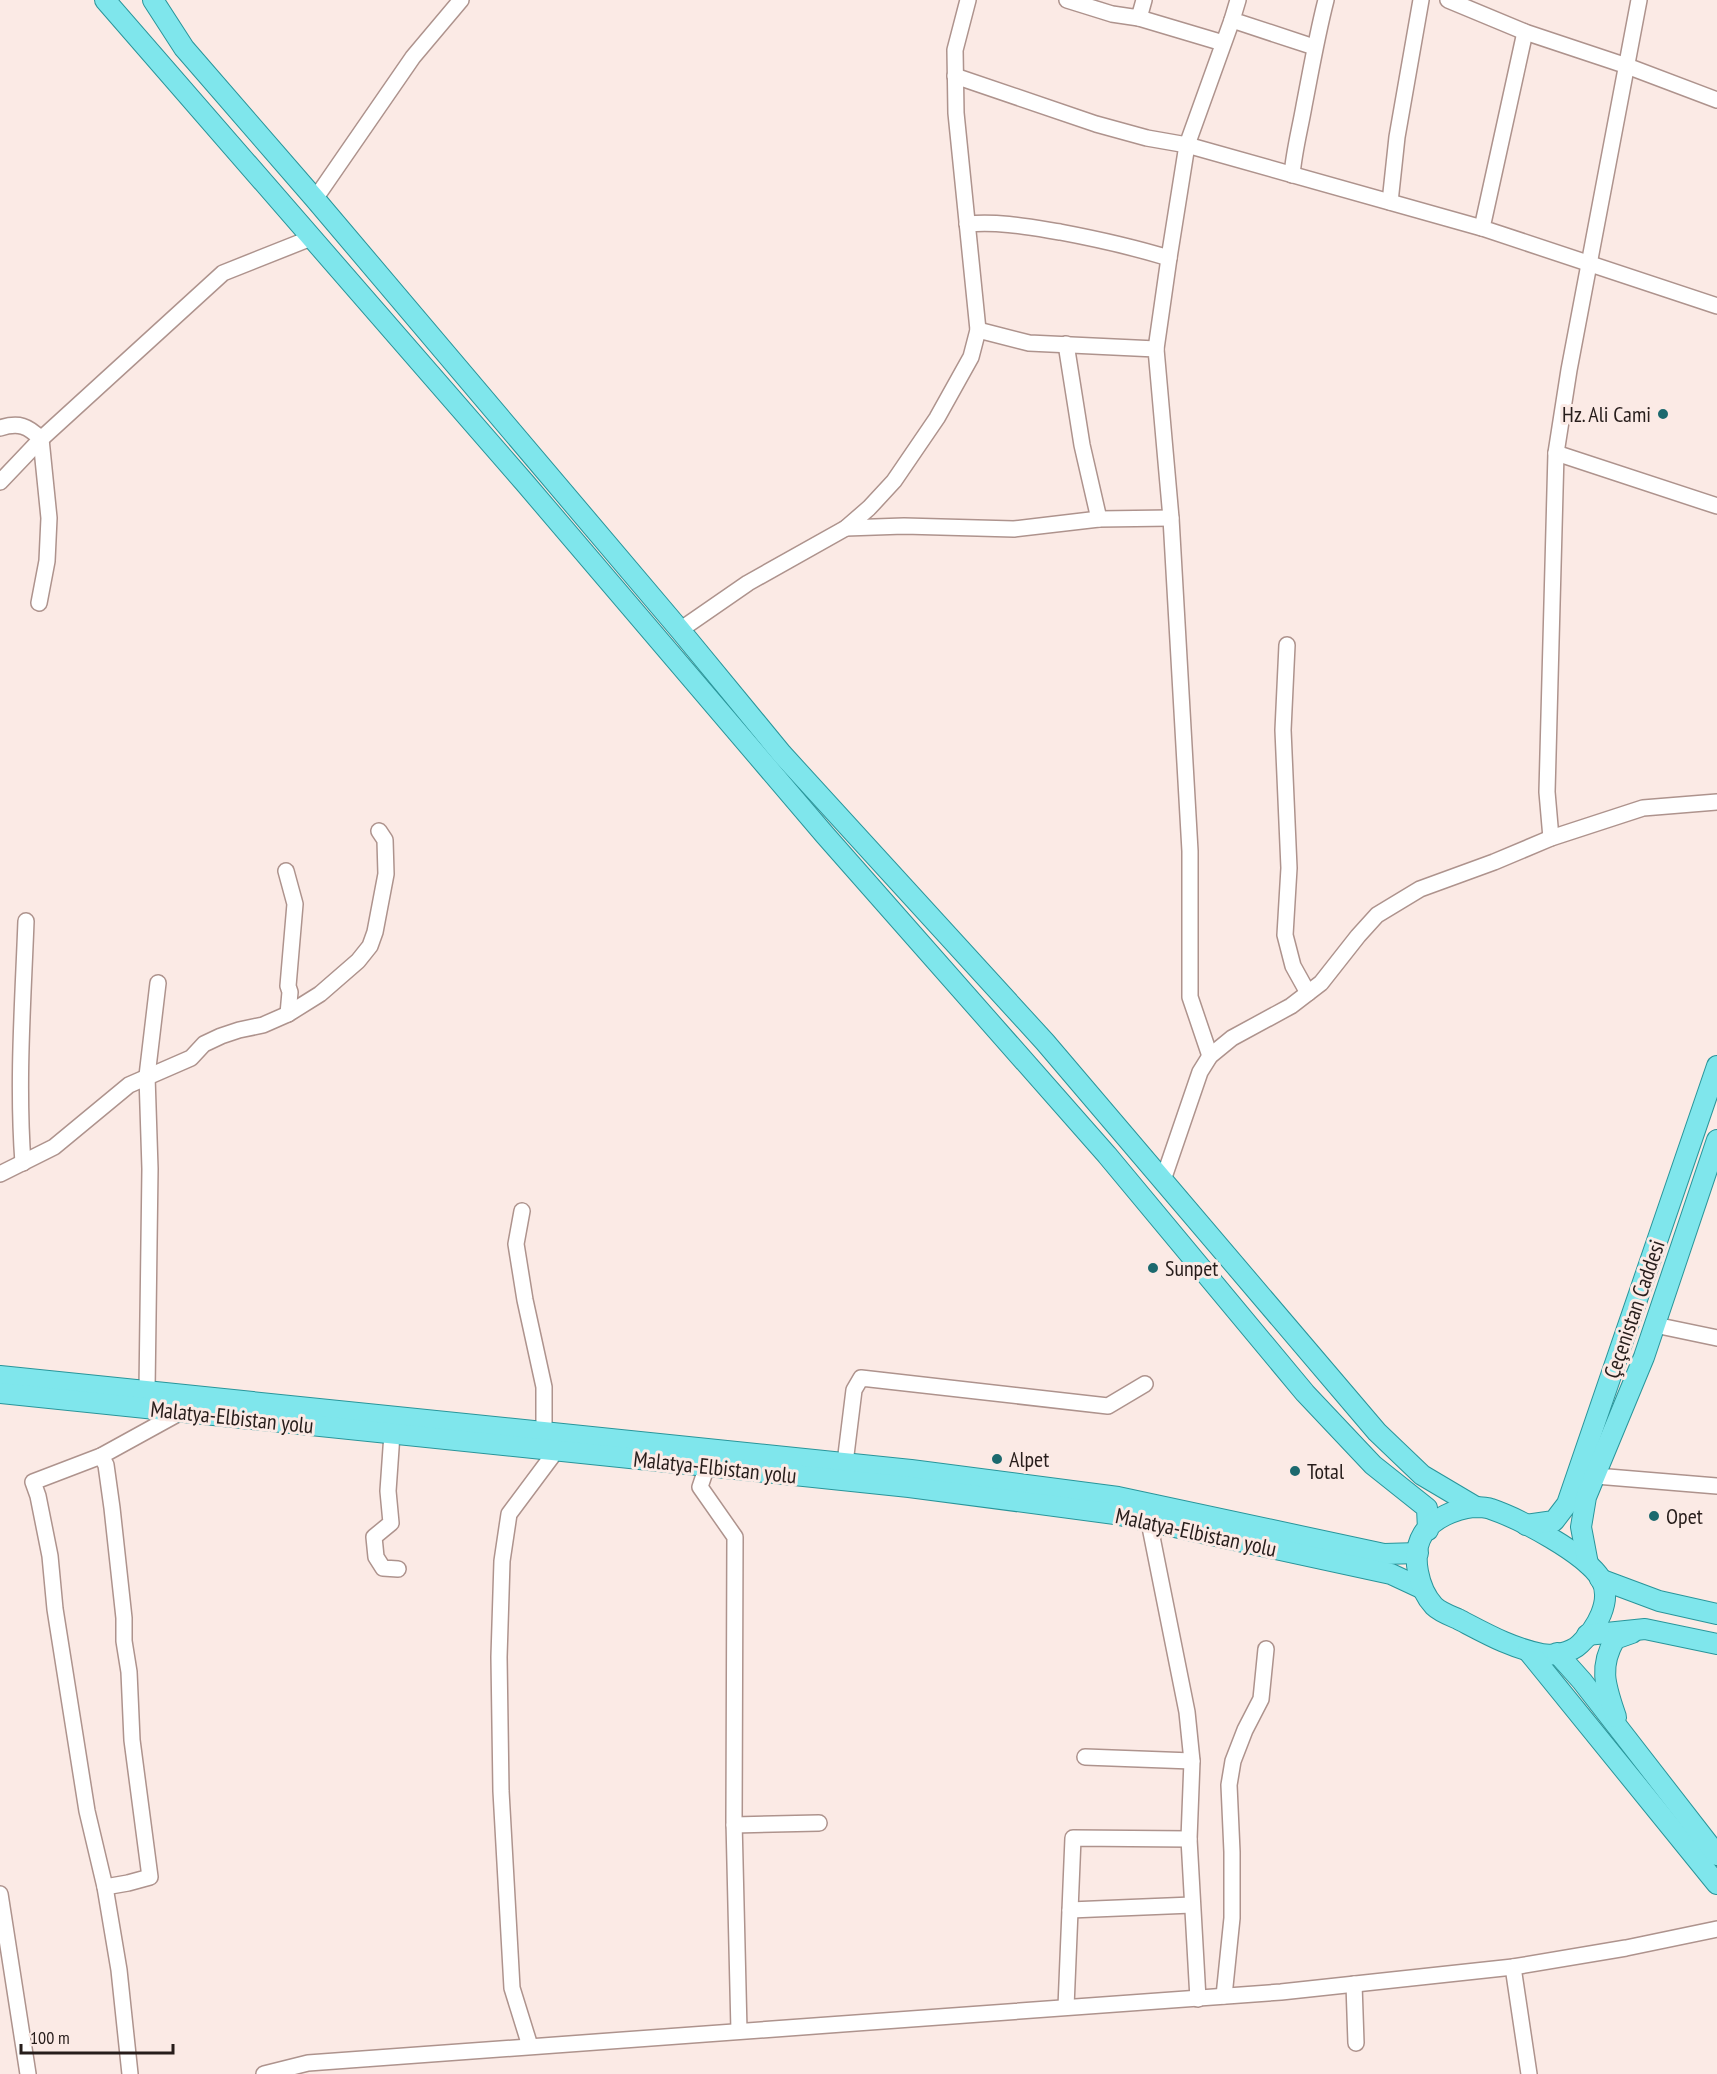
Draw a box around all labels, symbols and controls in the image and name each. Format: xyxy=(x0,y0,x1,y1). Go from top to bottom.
place label: Hz. Ali Cami xyxy=(1562,400,1651,428)
marker: Hz. Ali Cami xyxy=(1656,407,1670,421)
street label: Çeçenistan Caddesi xyxy=(1597,1236,1671,1382)
place label: Sunpet xyxy=(1165,1254,1218,1282)
marker: Sunpet xyxy=(1146,1261,1160,1275)
street label: Malatya-Elbistan yolu xyxy=(149,1395,315,1439)
street label: Malatya-Elbistan yolu xyxy=(632,1445,798,1489)
place label: Alpet xyxy=(1009,1445,1049,1473)
marker: Alpet xyxy=(990,1452,1004,1466)
place label: Total xyxy=(1307,1457,1345,1485)
marker: Total xyxy=(1288,1464,1302,1478)
street label: Malatya-Elbistan yolu xyxy=(1113,1501,1279,1563)
place label: Opet xyxy=(1666,1502,1703,1530)
marker: Opet xyxy=(1647,1509,1661,1523)
scale bar xyxy=(21,2017,172,2055)
text: 100 m xyxy=(30,2026,70,2049)

